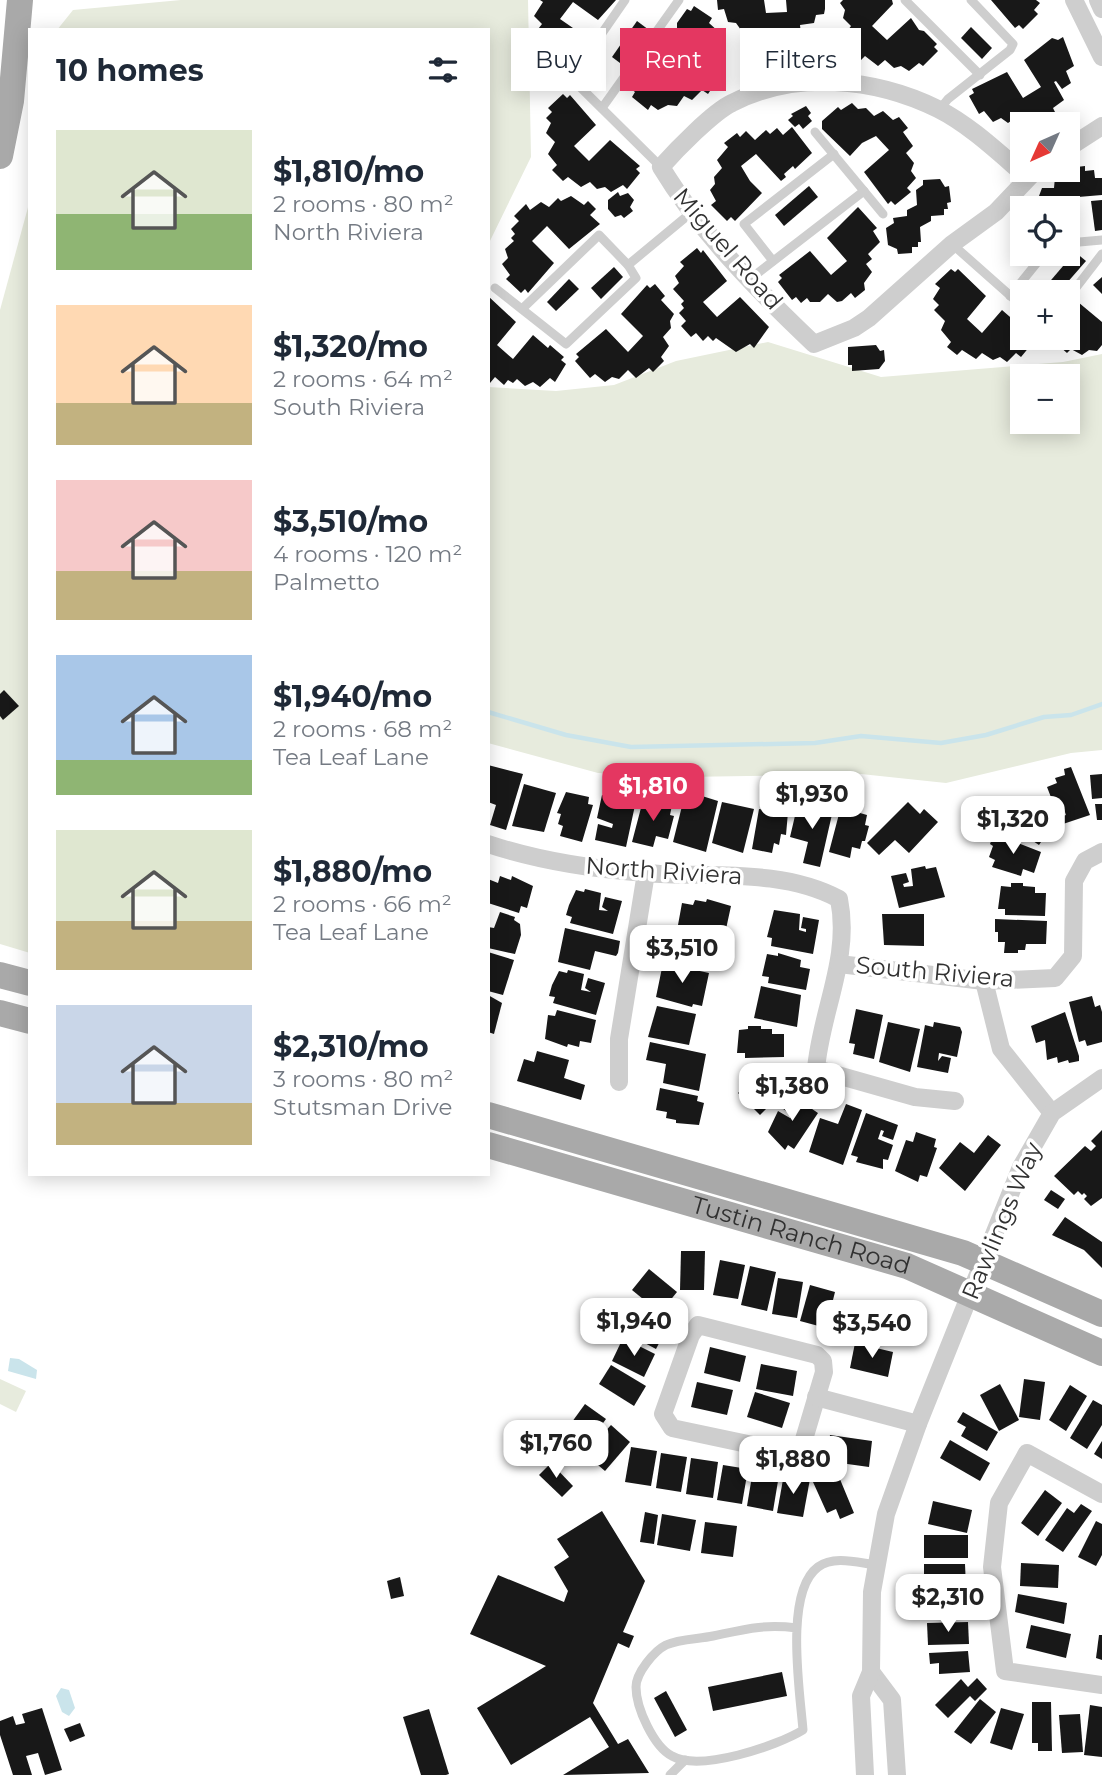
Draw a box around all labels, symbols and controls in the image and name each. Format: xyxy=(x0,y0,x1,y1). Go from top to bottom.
chip: Buy xyxy=(511,28,606,91)
chip: Rent xyxy=(620,28,726,91)
chip: Filters xyxy=(740,28,861,91)
icon: filters xyxy=(424,51,462,89)
text: 10 homes xyxy=(56,52,204,89)
north arrow xyxy=(1010,112,1080,182)
map controls xyxy=(1010,112,1080,434)
text: $1,810/mo xyxy=(273,153,424,190)
icon: home xyxy=(112,158,196,242)
street label: Miguel Road xyxy=(668,182,789,316)
text: 2 rooms · 80 m² xyxy=(273,190,454,218)
button: locate xyxy=(1010,196,1080,266)
text: North Riviera xyxy=(273,218,424,246)
button: + xyxy=(1010,280,1080,350)
text: $1,320/mo xyxy=(273,328,428,365)
icon: home xyxy=(112,333,196,417)
button: − xyxy=(1010,364,1080,434)
text: 2 rooms · 64 m² xyxy=(273,365,453,393)
text: South Riviera xyxy=(273,393,425,421)
text: $3,510/mo xyxy=(273,503,428,540)
icon: home xyxy=(112,508,196,592)
text: 4 rooms · 120 m² xyxy=(273,540,462,568)
text: Palmetto xyxy=(273,568,380,596)
text: $1,940/mo xyxy=(273,678,432,715)
icon: home xyxy=(112,683,196,767)
text: 2 rooms · 68 m² xyxy=(273,715,452,743)
text: Tea Leaf Lane xyxy=(273,743,429,771)
pin: $1,810 xyxy=(596,764,710,823)
text: $1,810 xyxy=(618,772,688,800)
pin: $1,930 xyxy=(755,772,869,831)
text: $1,930 xyxy=(775,780,849,808)
pin: $1,320 xyxy=(956,796,1070,856)
text: $1,320 xyxy=(977,805,1049,833)
street label: North Riviera xyxy=(585,851,744,890)
text: $1,880/mo xyxy=(273,853,432,890)
icon: home xyxy=(112,858,196,942)
text: 2 rooms · 66 m² xyxy=(273,890,452,918)
text: Tea Leaf Lane xyxy=(273,918,429,946)
pin: $3,510 xyxy=(625,926,739,985)
text: $3,510 xyxy=(646,934,718,962)
street label: South Riviera xyxy=(855,950,1015,993)
text: $2,310/mo xyxy=(273,1028,429,1065)
icon: home xyxy=(112,1033,196,1117)
pin: $1,380 xyxy=(735,1064,849,1123)
text: 3 rooms · 80 m² xyxy=(273,1065,453,1093)
text: $1,380 xyxy=(755,1072,829,1100)
text: Stutsman Drive xyxy=(273,1093,452,1121)
street label: Rawlings Way xyxy=(955,1138,1048,1304)
street label: Tustin Ranch Road xyxy=(689,1190,914,1280)
pin: $1,940 xyxy=(577,1298,691,1358)
pin: $3,540 xyxy=(815,1300,929,1360)
text: $1,940 xyxy=(596,1307,672,1335)
text: $3,540 xyxy=(832,1309,912,1337)
pin: $1,760 xyxy=(499,1420,613,1480)
text: $1,760 xyxy=(519,1429,593,1457)
pin: $1,880 xyxy=(736,1436,850,1496)
text: $1,880 xyxy=(755,1445,831,1473)
pin: $2,310 xyxy=(891,1574,1005,1634)
text: $2,310 xyxy=(912,1583,984,1611)

